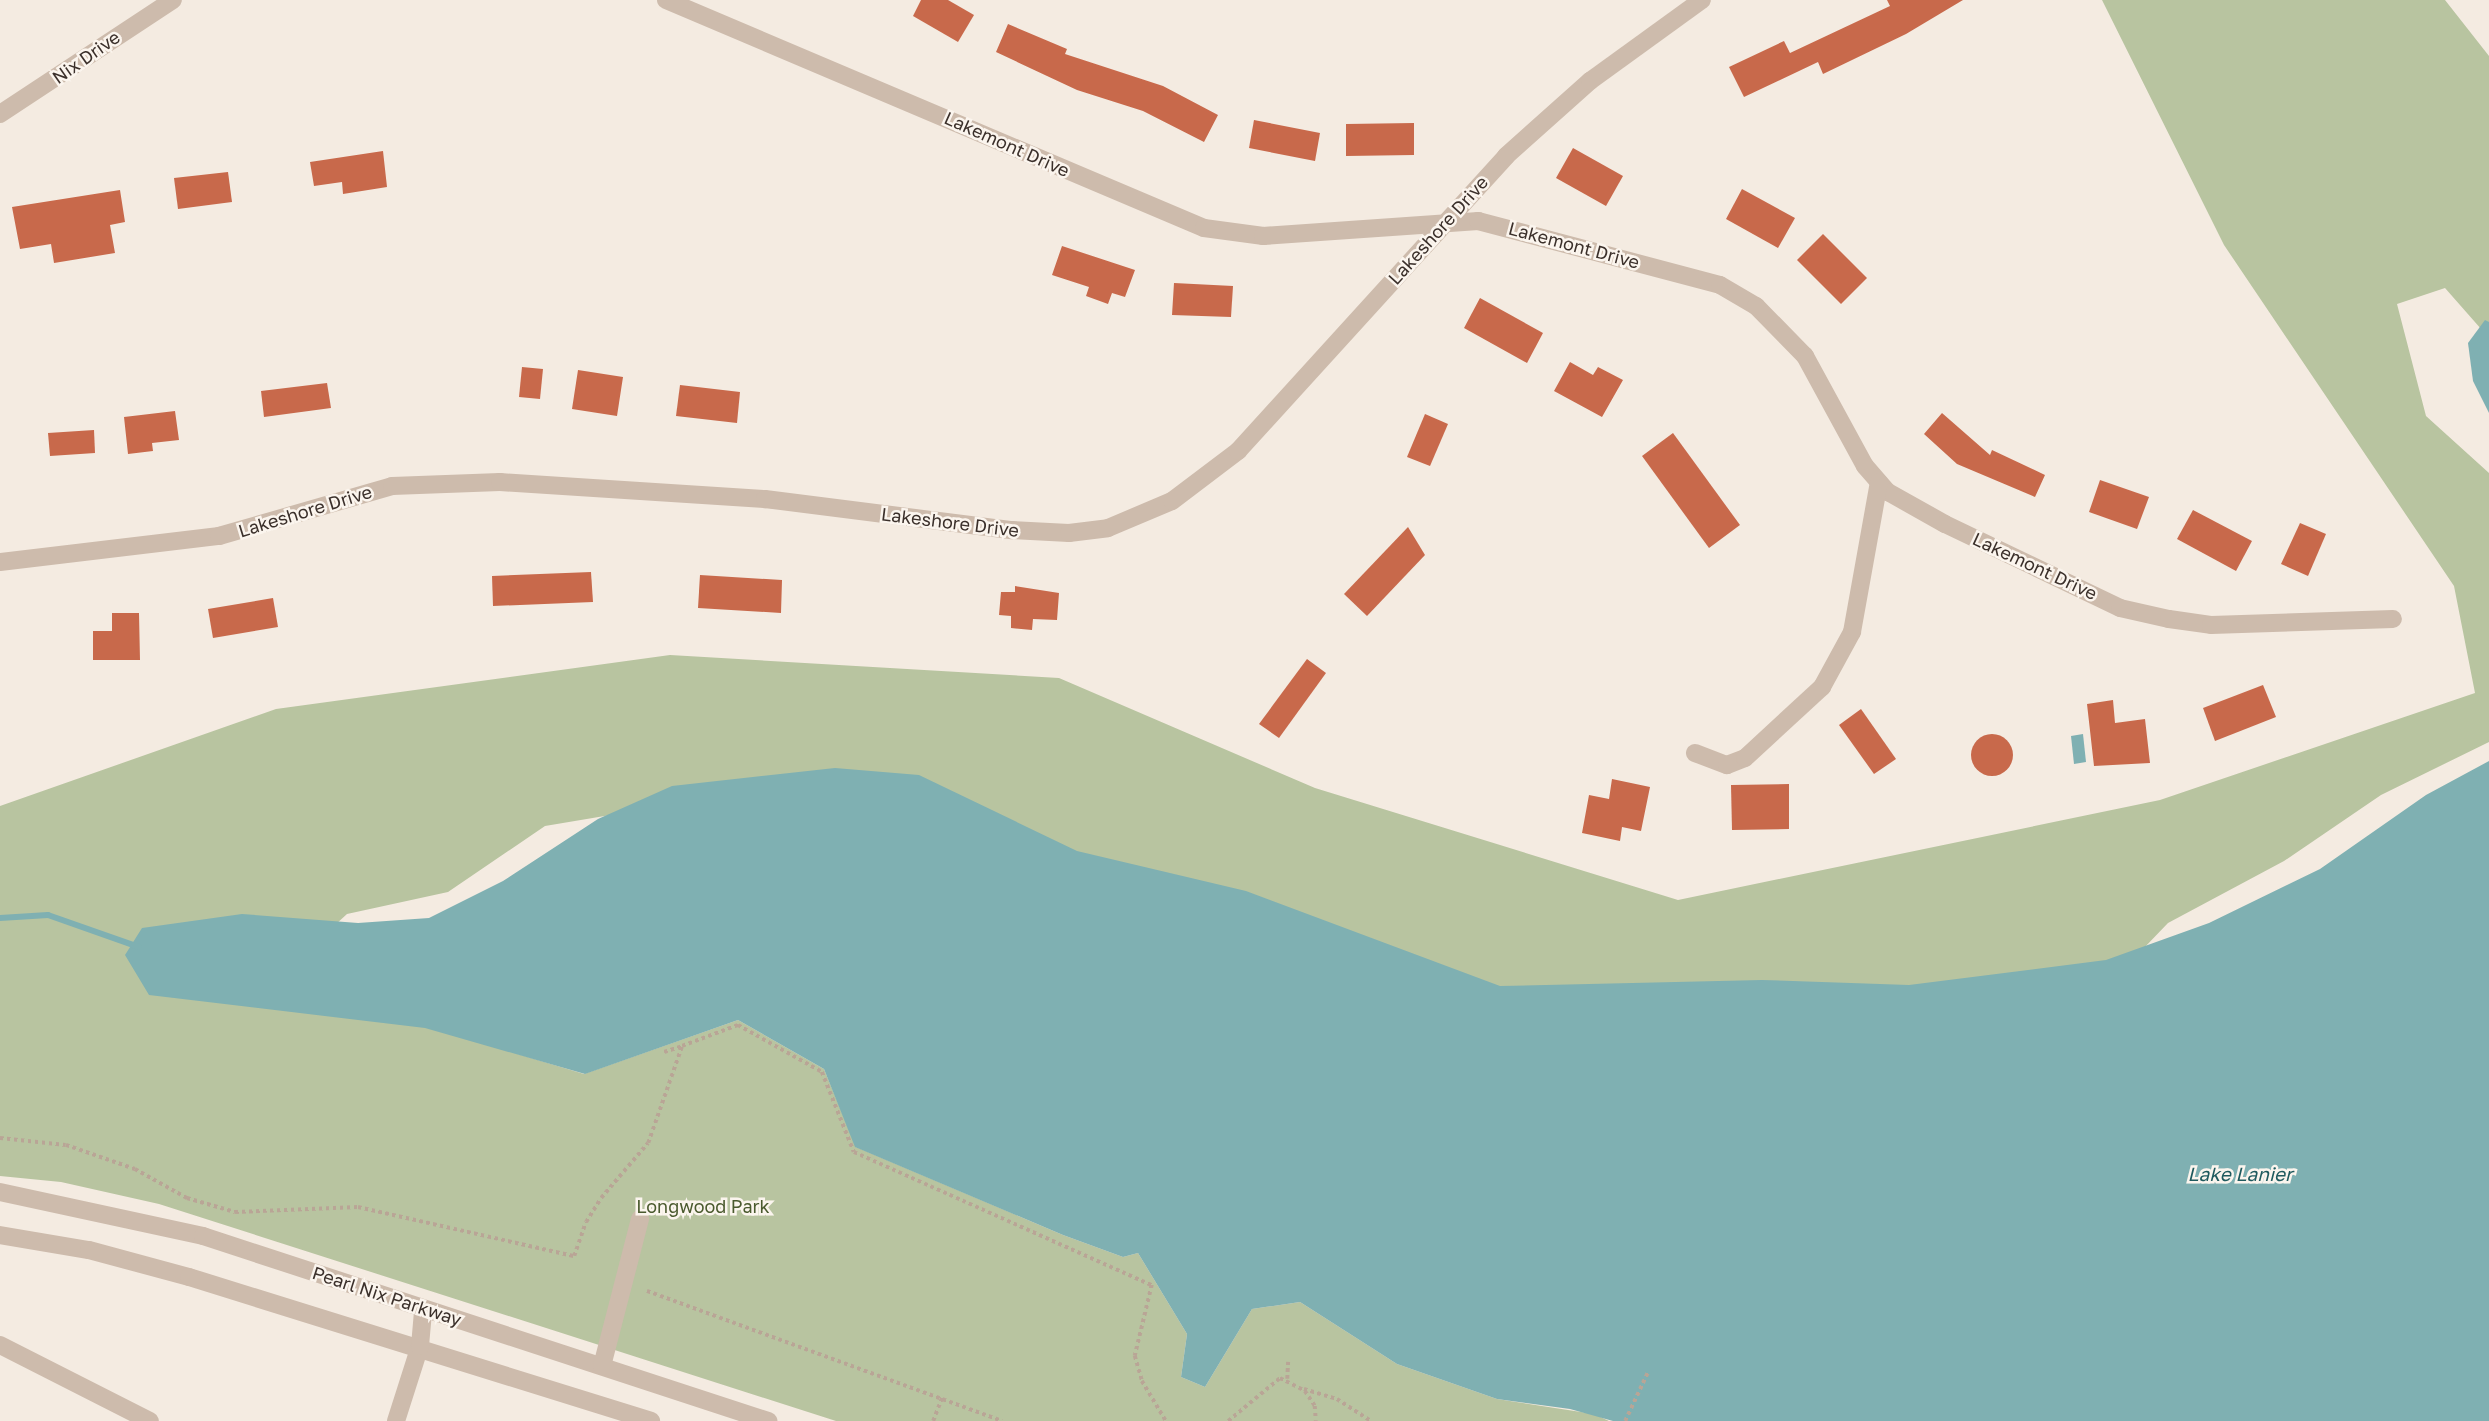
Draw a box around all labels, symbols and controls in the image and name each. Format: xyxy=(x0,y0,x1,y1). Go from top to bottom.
street label: Nix Drive xyxy=(48,26,124,88)
street label: Lakemont Drive xyxy=(941,107,1073,181)
street label: Lakeshore Drive xyxy=(1384,171,1492,289)
street label: Lakemont Drive xyxy=(1506,217,1642,273)
street label: Lakeshore Drive xyxy=(236,480,374,542)
street label: Lakeshore Drive xyxy=(880,503,1020,541)
street label: Lakemont Drive xyxy=(1969,528,2101,604)
water label: Lake Lanier xyxy=(2188,1163,2292,1185)
park label: Longwood Park xyxy=(636,1195,770,1217)
street label: Pearl Nix Parkway xyxy=(310,1262,464,1330)

